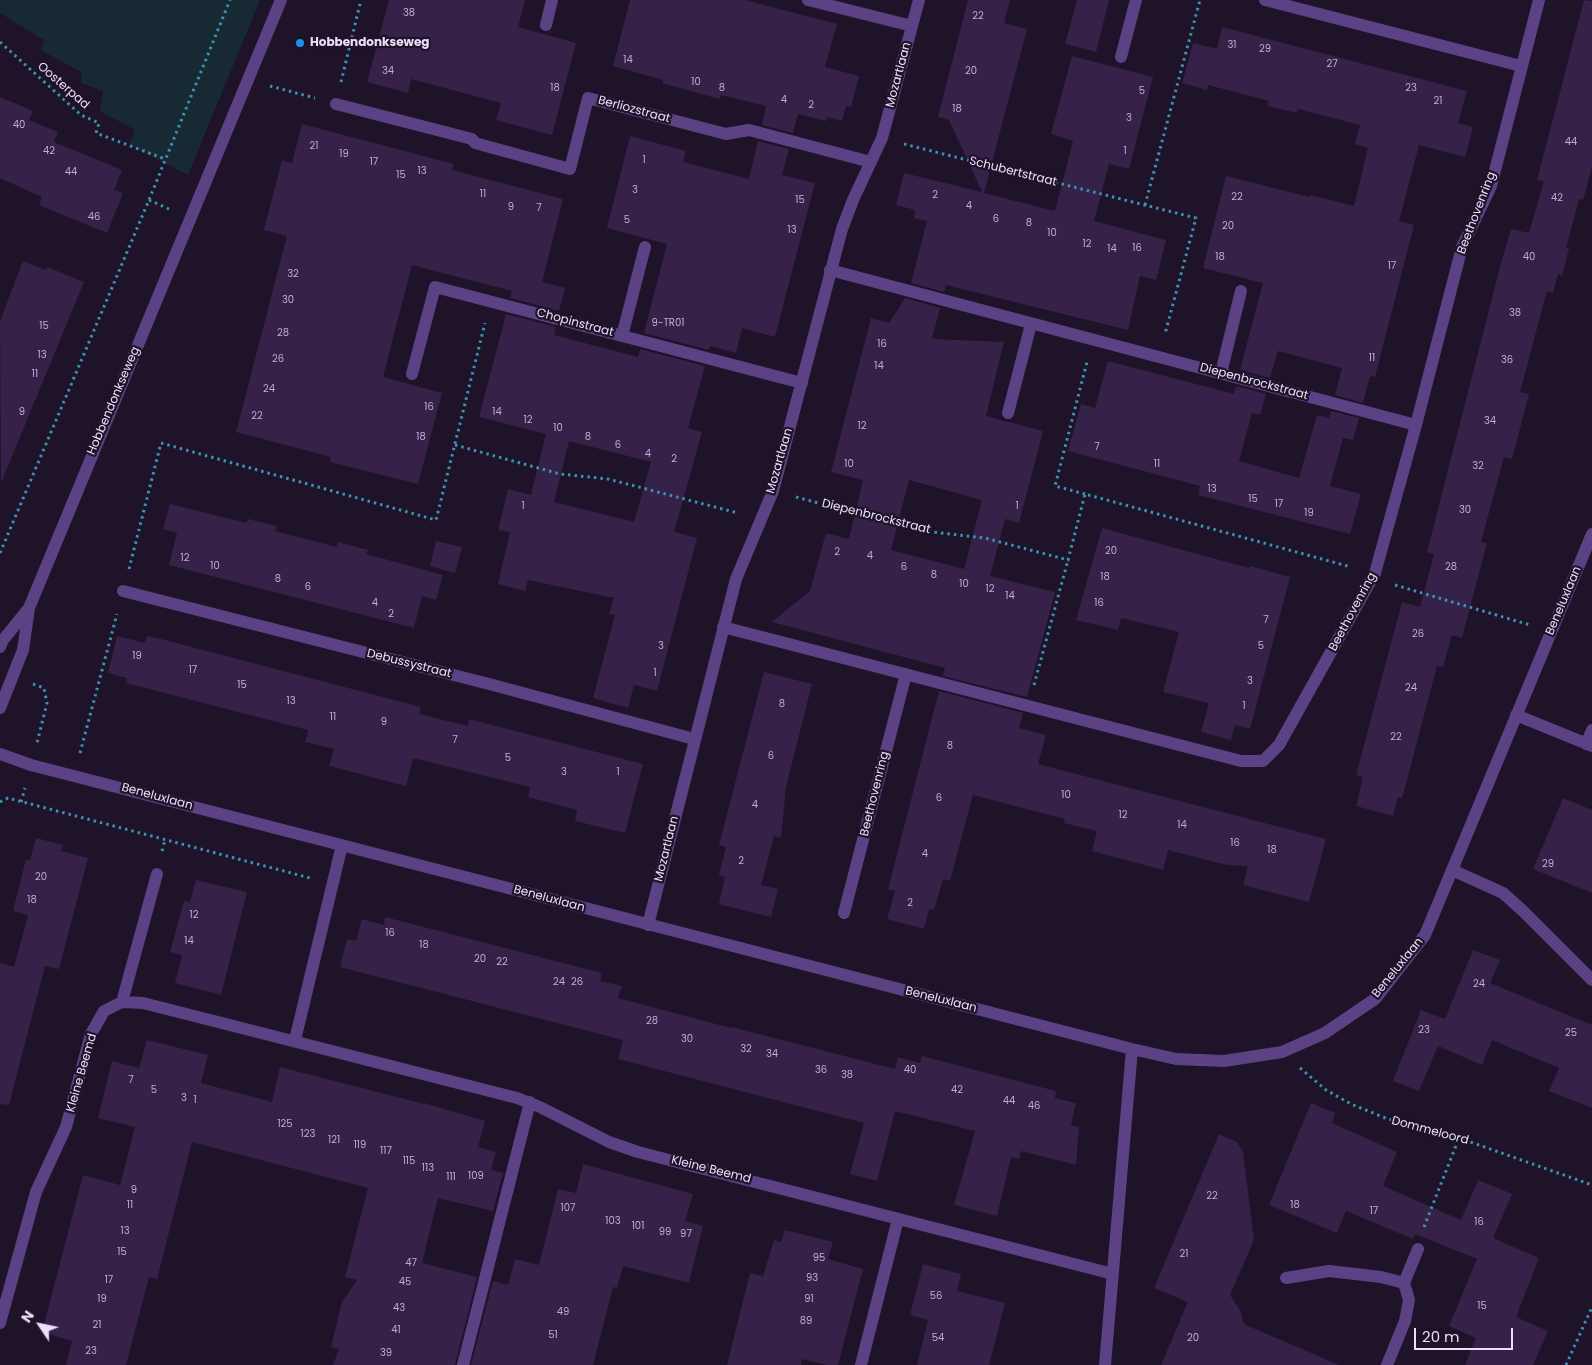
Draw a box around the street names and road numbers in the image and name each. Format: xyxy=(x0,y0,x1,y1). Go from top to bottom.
street label: Mozartlaan xyxy=(883,41,915,109)
street label: Oosterpad xyxy=(34,60,92,112)
street label: Berliozstraat xyxy=(596,93,672,127)
street label: Schubertstraat xyxy=(968,154,1058,190)
street label: Beethovenring xyxy=(1455,170,1499,256)
street label: Chopinstraat xyxy=(535,306,615,340)
street label: Hobbendonkseweg xyxy=(85,345,143,457)
street label: Diepenbrockstraat xyxy=(1198,361,1310,403)
street label: Mozartlaan xyxy=(764,427,796,495)
street label: Diepenbrockstraat xyxy=(820,497,932,537)
street label: Beneluxlaan xyxy=(1543,565,1585,637)
street label: Beethovenring xyxy=(1326,570,1380,654)
street label: Debussystraat xyxy=(365,647,453,681)
street label: Beethovenring xyxy=(857,750,893,838)
street label: Beneluxlaan xyxy=(120,781,194,813)
street label: Mozartlaan xyxy=(652,815,682,883)
street label: Beneluxlaan xyxy=(512,883,586,915)
street label: Beneluxlaan xyxy=(1369,935,1427,1001)
street label: Beneluxlaan xyxy=(904,984,978,1016)
street label: Kleine Beemd xyxy=(64,1032,100,1114)
street label: Dommeloord xyxy=(1390,1114,1470,1148)
street label: Kleine Beemd xyxy=(670,1153,752,1187)

